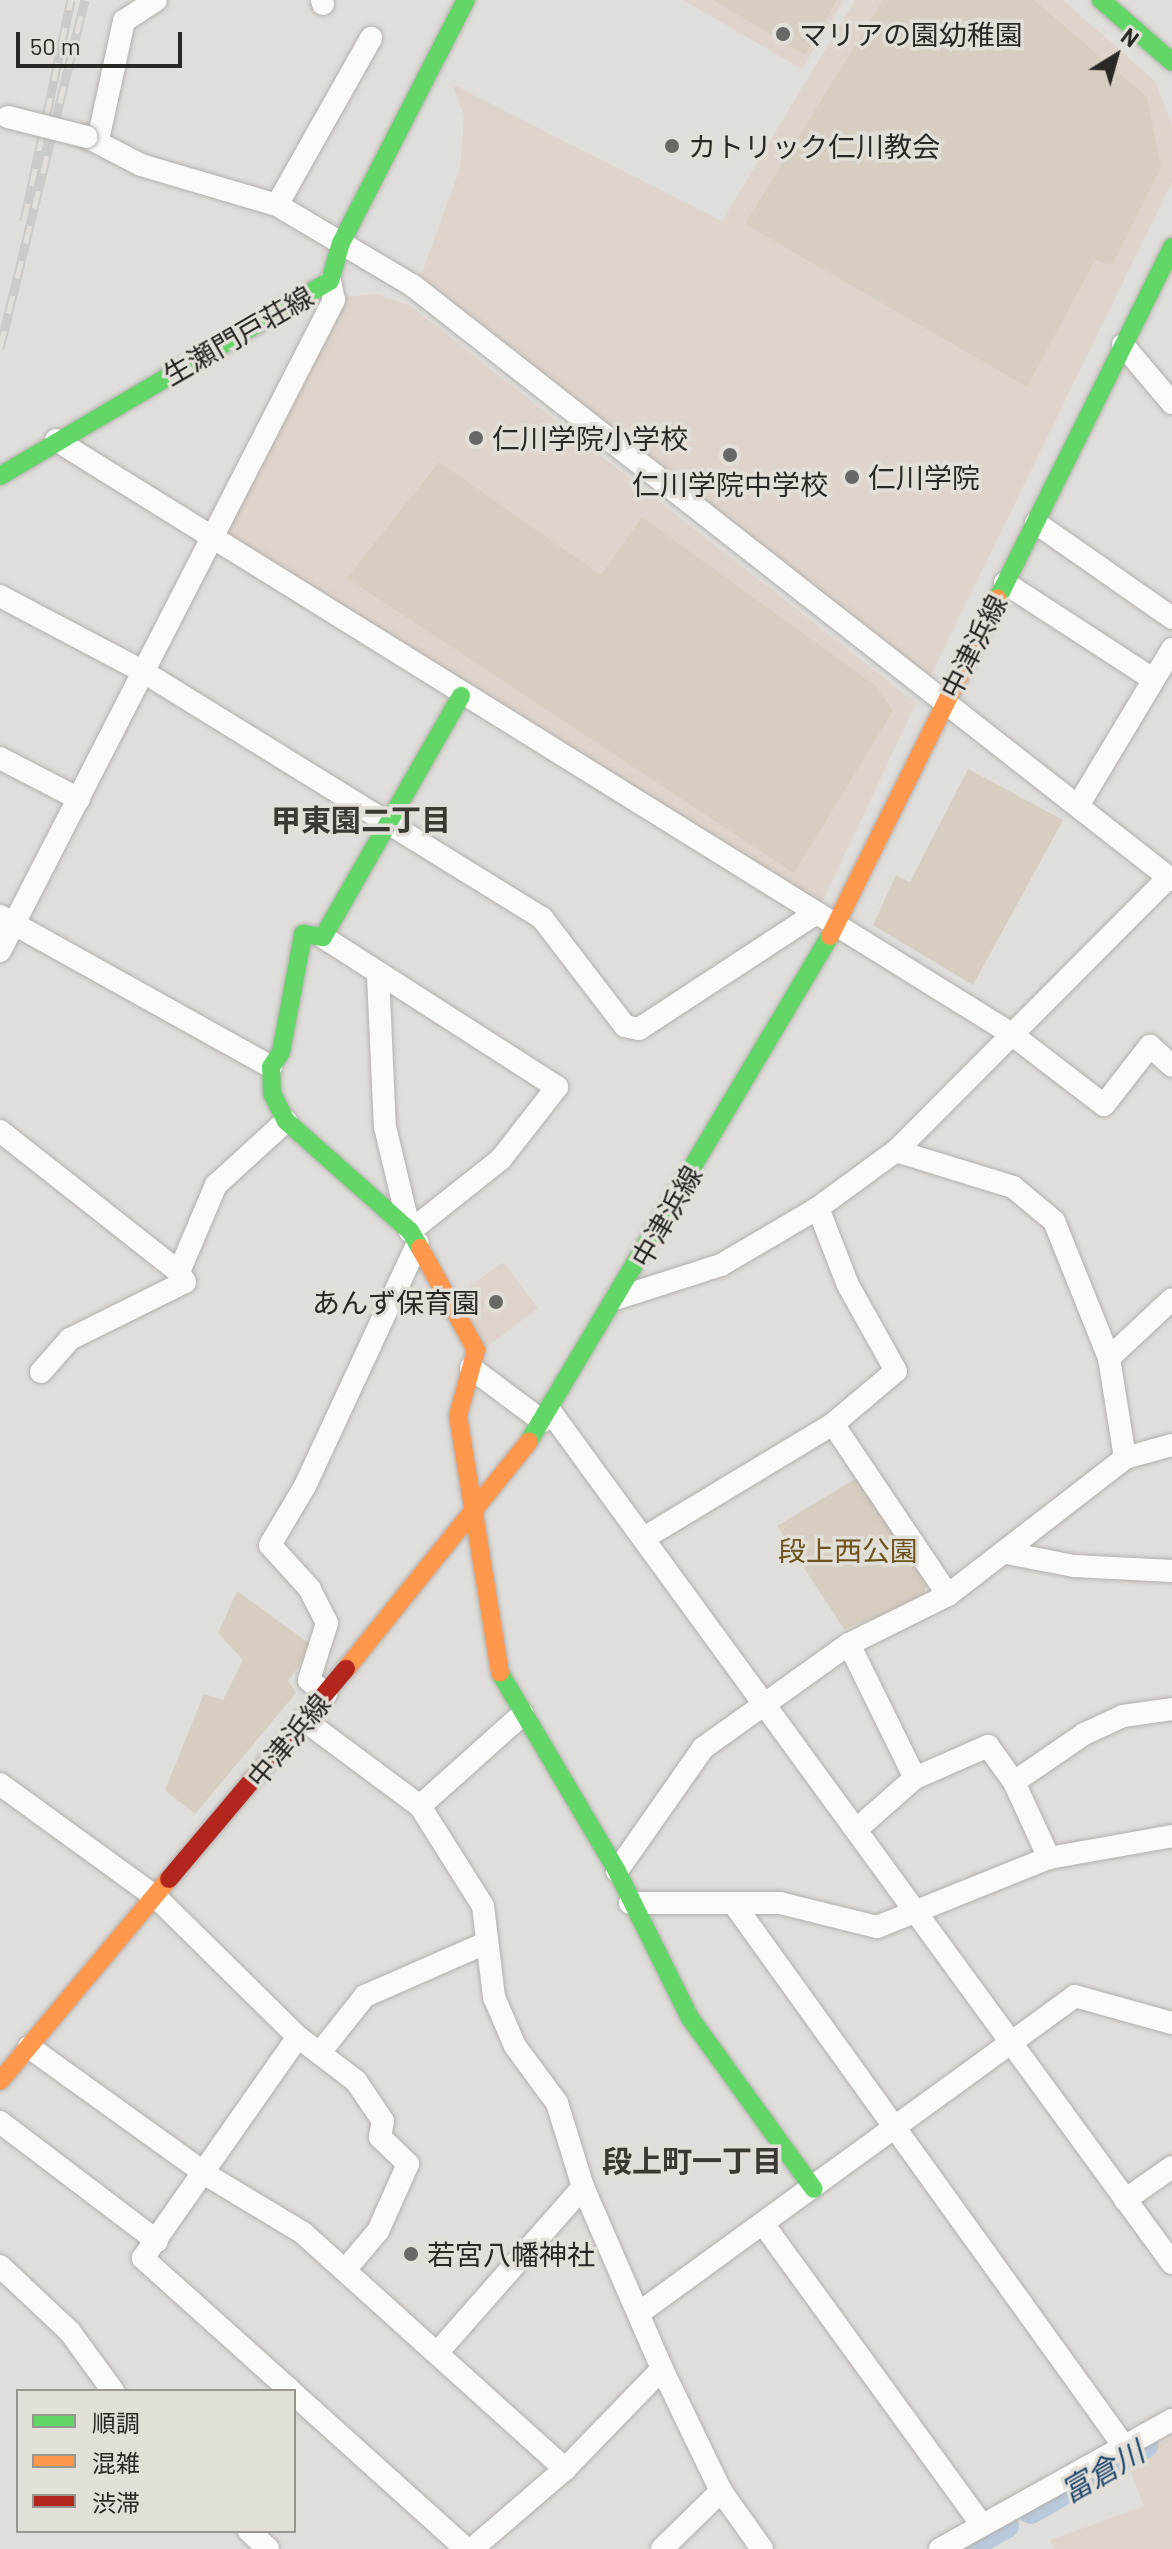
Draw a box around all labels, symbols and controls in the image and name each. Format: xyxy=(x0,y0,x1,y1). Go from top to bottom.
scale bar xyxy=(20,16,186,66)
north arrow xyxy=(1076,16,1156,96)
place label: マリアの園幼稚園 xyxy=(799,17,1023,51)
text: N xyxy=(1117,22,1144,52)
marker: マリアの園幼稚園 xyxy=(774,25,792,43)
text: 50 m xyxy=(30,31,81,60)
place label: カトリック仁川教会 xyxy=(688,129,940,163)
marker: カトリック仁川教会 xyxy=(663,137,681,155)
street label: 生瀬門戸荘線 xyxy=(157,278,319,392)
place label: 仁川学院小学校 xyxy=(492,421,688,455)
marker: 仁川学院小学校 xyxy=(467,429,485,447)
marker: 仁川学院中学校 xyxy=(721,446,739,464)
place label: 仁川学院 xyxy=(868,460,980,494)
place label: 仁川学院中学校 xyxy=(632,467,828,501)
marker: 仁川学院 xyxy=(843,468,861,486)
street label: 中津浜線 xyxy=(933,588,1013,704)
district label: 甲東園二丁目 xyxy=(271,801,451,837)
street label: 中津浜線 xyxy=(623,1159,709,1273)
place label: あんず保育園 xyxy=(312,1285,480,1319)
marker: あんず保育園 xyxy=(487,1293,505,1311)
park label: 段上西公園 xyxy=(778,1533,918,1567)
street label: 中津浜線 xyxy=(239,1686,337,1794)
district label: 段上町一丁目 xyxy=(602,2142,782,2178)
place label: 若宮八幡神社 xyxy=(427,2237,595,2271)
marker: 若宮八幡神社 xyxy=(402,2245,420,2263)
legend xyxy=(16,2389,296,2533)
text: 順調 xyxy=(92,2408,140,2437)
water label: 富倉川 xyxy=(1054,2433,1150,2509)
text: 混雑 xyxy=(92,2448,140,2477)
text: 渋滞 xyxy=(92,2488,140,2517)

